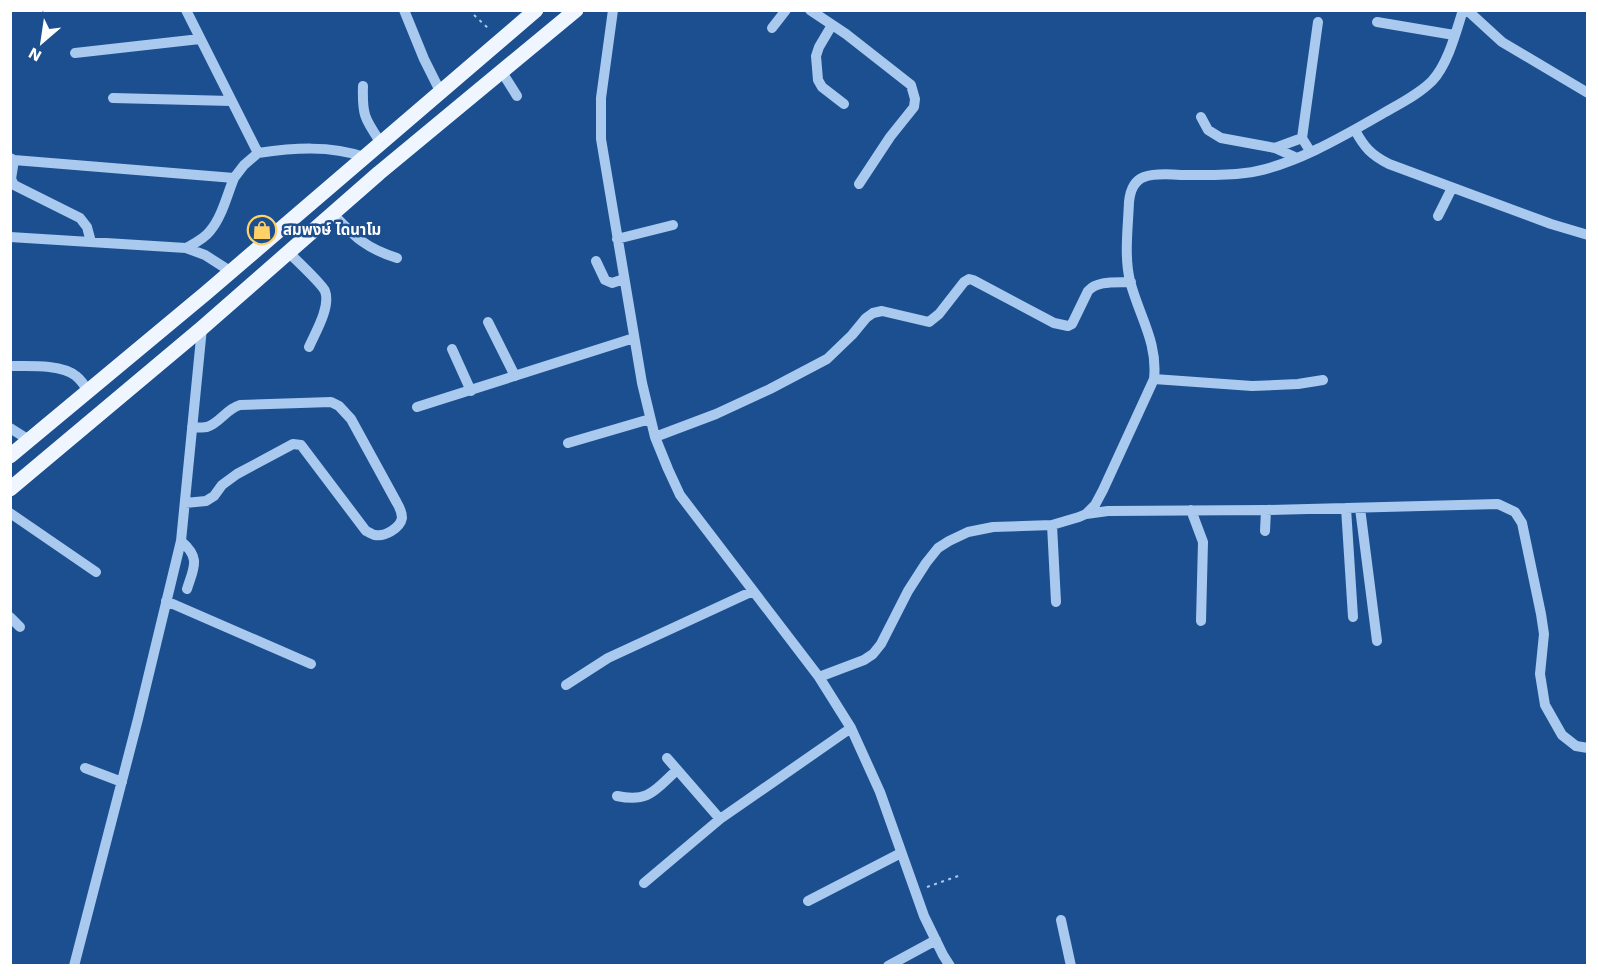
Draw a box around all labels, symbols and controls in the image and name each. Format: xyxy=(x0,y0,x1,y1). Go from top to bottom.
north arrow xyxy=(12,12,72,72)
text: N xyxy=(25,43,45,66)
shop icon: สมพงษ์ ไดนาโม xyxy=(246,214,278,246)
place label: สมพงษ์ ไดนาโม xyxy=(283,221,381,239)

